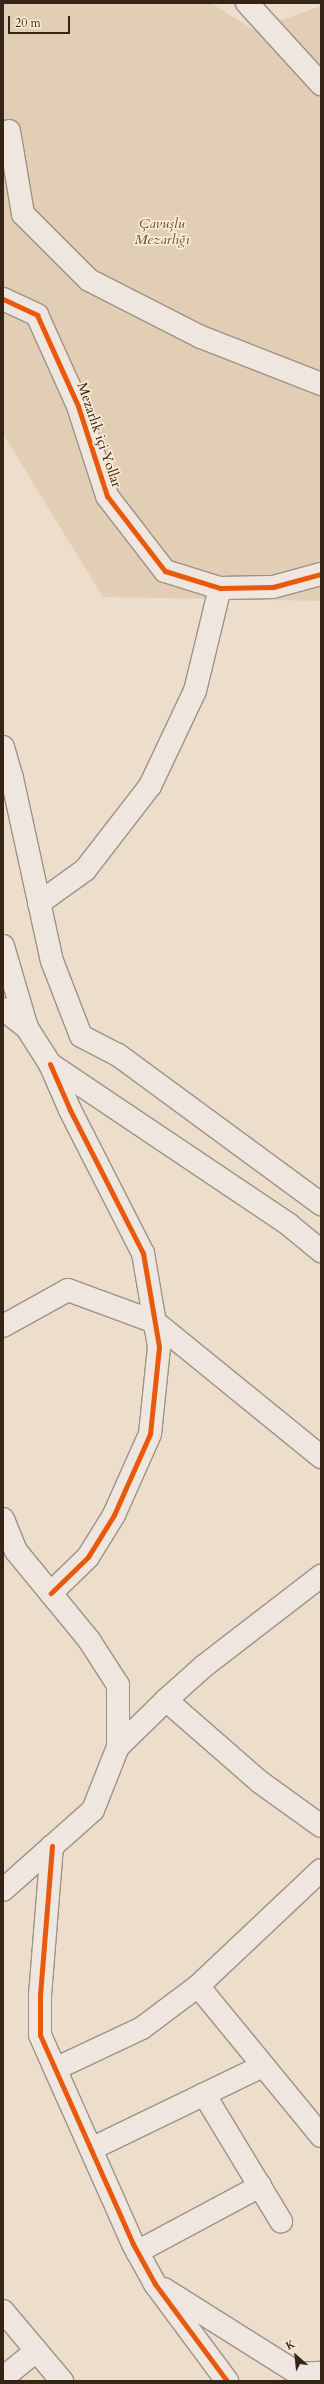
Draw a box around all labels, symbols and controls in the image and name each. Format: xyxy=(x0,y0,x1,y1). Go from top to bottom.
scale bar xyxy=(10,8,72,34)
text: 20 m xyxy=(15,15,41,31)
park label: Çavuşlu Mezarlığı xyxy=(134,216,190,248)
street label: Mezarlık içi Yollar xyxy=(73,380,125,490)
north arrow xyxy=(276,2336,316,2376)
text: K xyxy=(283,2336,298,2354)

